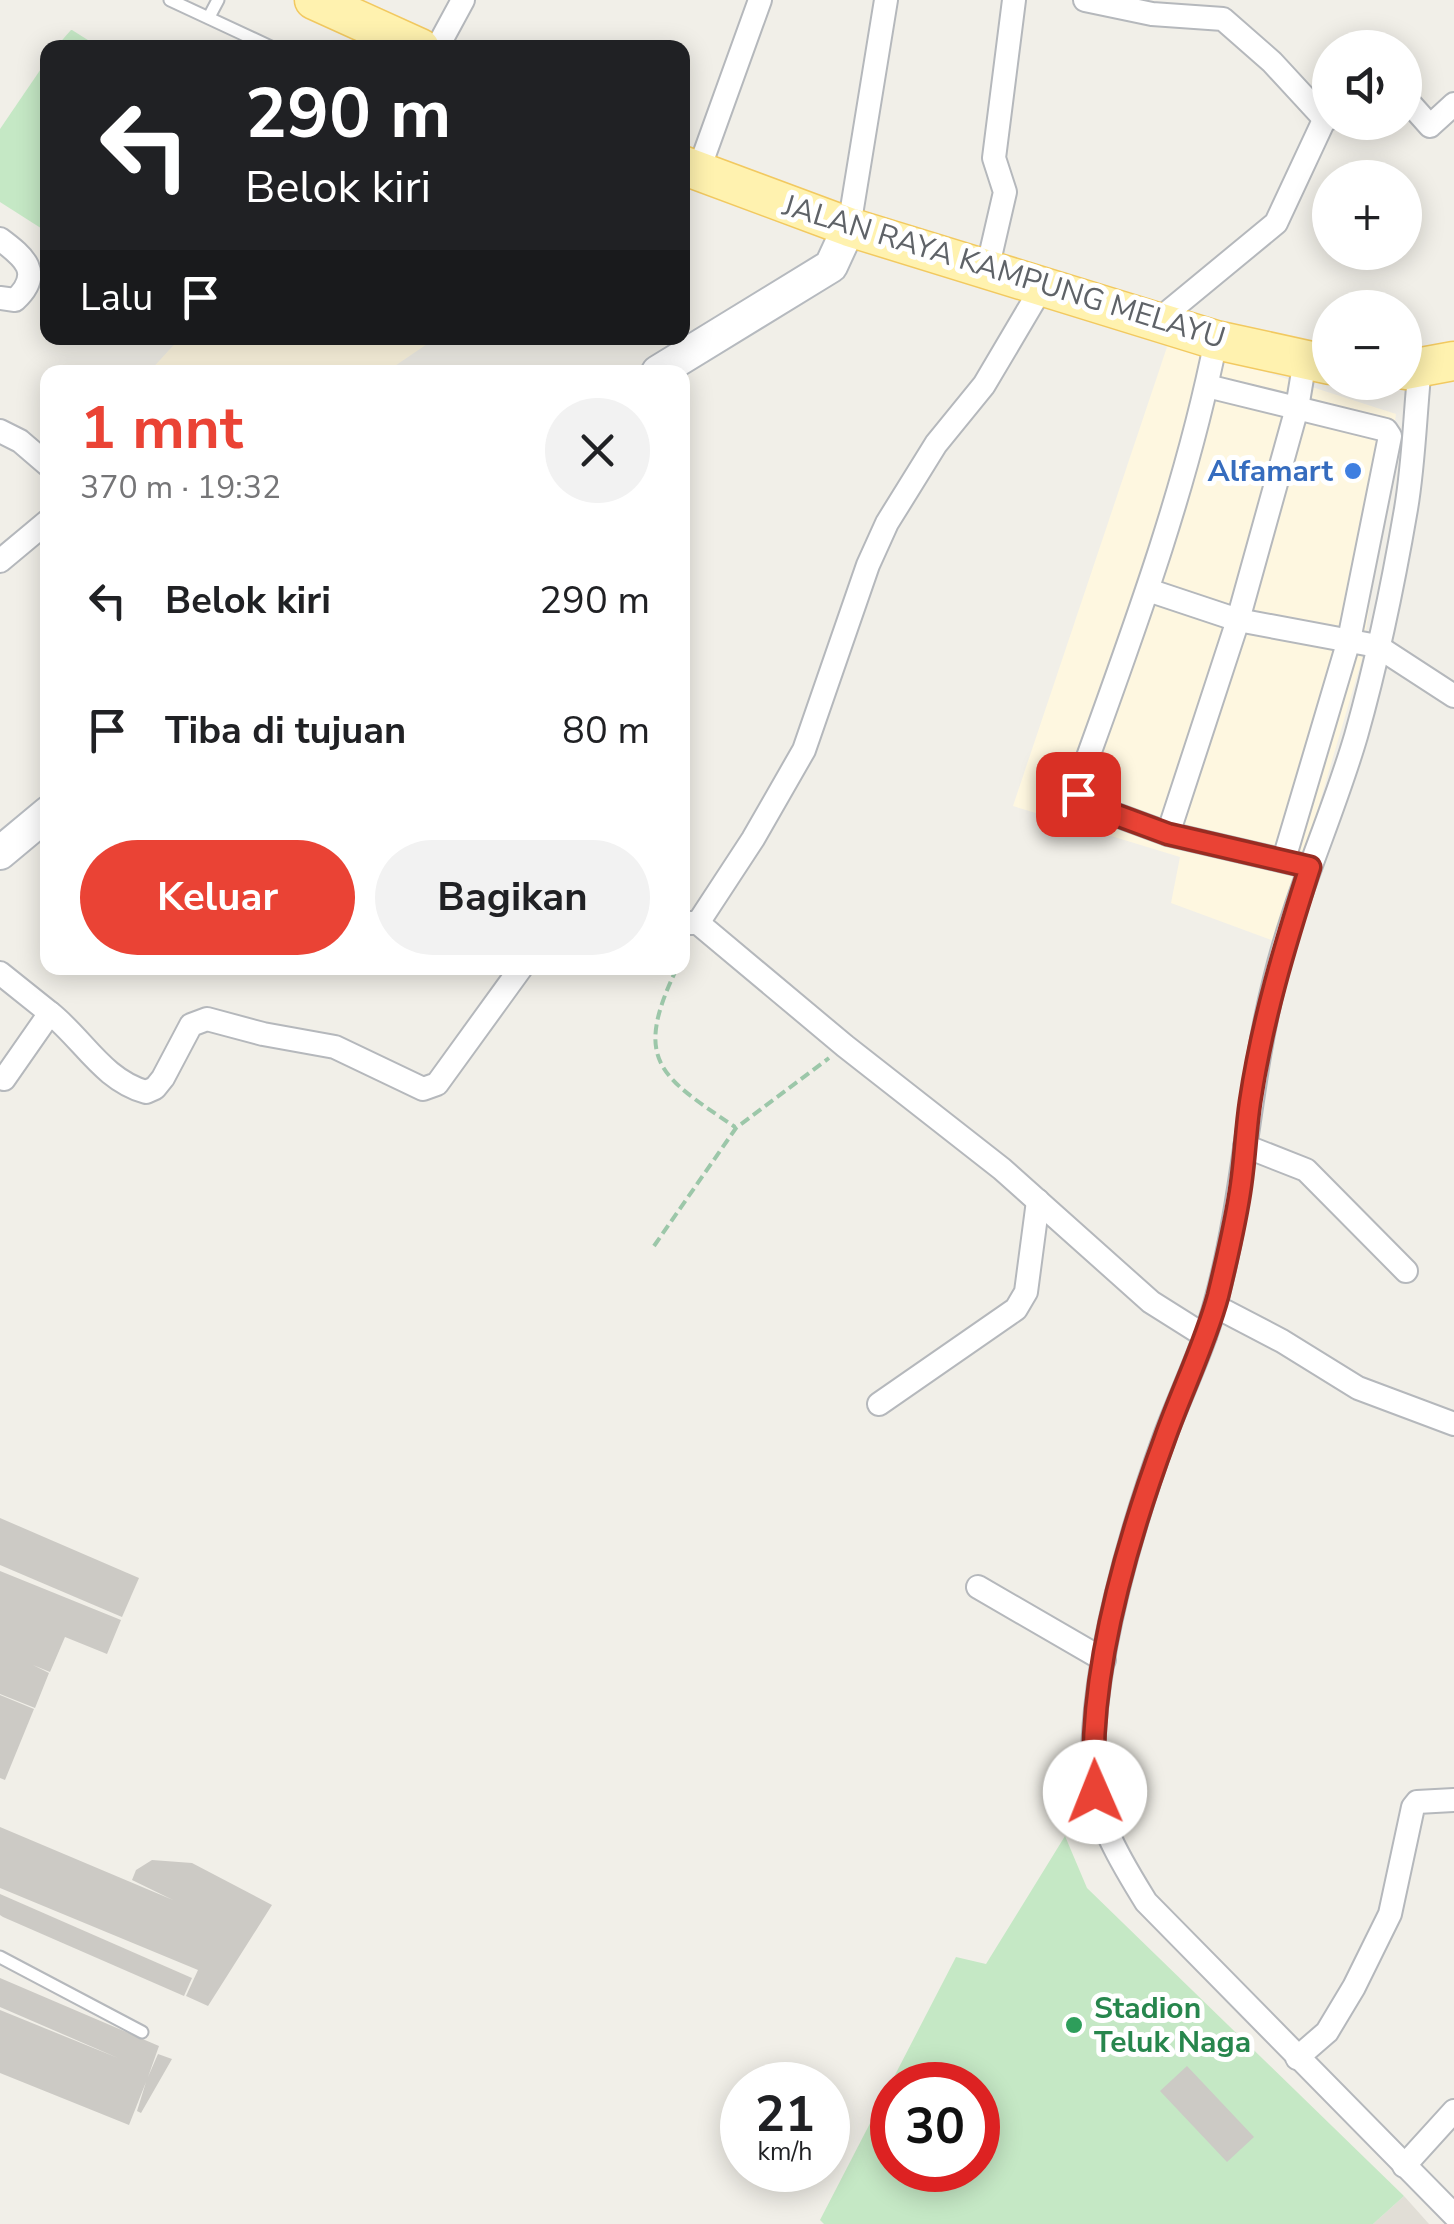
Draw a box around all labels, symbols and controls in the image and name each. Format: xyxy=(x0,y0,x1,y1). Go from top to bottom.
map controls xyxy=(1312,30,1422,400)
button: sound xyxy=(1312,30,1422,140)
text: 290 m xyxy=(245,66,451,162)
icon: left xyxy=(80,80,210,210)
text: Belok kiri xyxy=(245,157,431,218)
button: + xyxy=(1312,160,1422,270)
street label: JALAN RAYA KAMPUNG MELAYU xyxy=(777,185,1230,359)
icon: arrive xyxy=(173,270,228,325)
text: Lalu xyxy=(80,272,153,323)
button: − xyxy=(1312,290,1422,400)
text: 1 mnt xyxy=(80,387,243,469)
button: close xyxy=(545,398,650,503)
place label: Alfamart xyxy=(1207,451,1333,492)
marker: Alfamart xyxy=(1342,460,1364,482)
text: 370 m · 19:32 xyxy=(80,466,281,509)
icon: left xyxy=(80,573,135,628)
text: Belok kiri xyxy=(165,575,331,626)
text: 290 m xyxy=(539,575,650,626)
icon: arrive xyxy=(80,703,135,758)
text: Tiba di tujuan xyxy=(165,705,406,756)
text: 80 m xyxy=(562,705,650,756)
pin xyxy=(1036,752,1121,837)
icon: arrive xyxy=(1051,767,1106,822)
button: Keluar xyxy=(80,840,355,955)
button: Bagikan xyxy=(375,840,650,955)
position arrow xyxy=(1043,1740,1147,1844)
place label: Stadion Teluk Naga xyxy=(1094,1988,1251,2063)
marker: Stadion Teluk Naga xyxy=(1063,2014,1085,2036)
speed limit sign: 30 xyxy=(870,2062,1000,2192)
text: 21 xyxy=(755,2080,815,2149)
text: km/h xyxy=(757,2135,813,2169)

